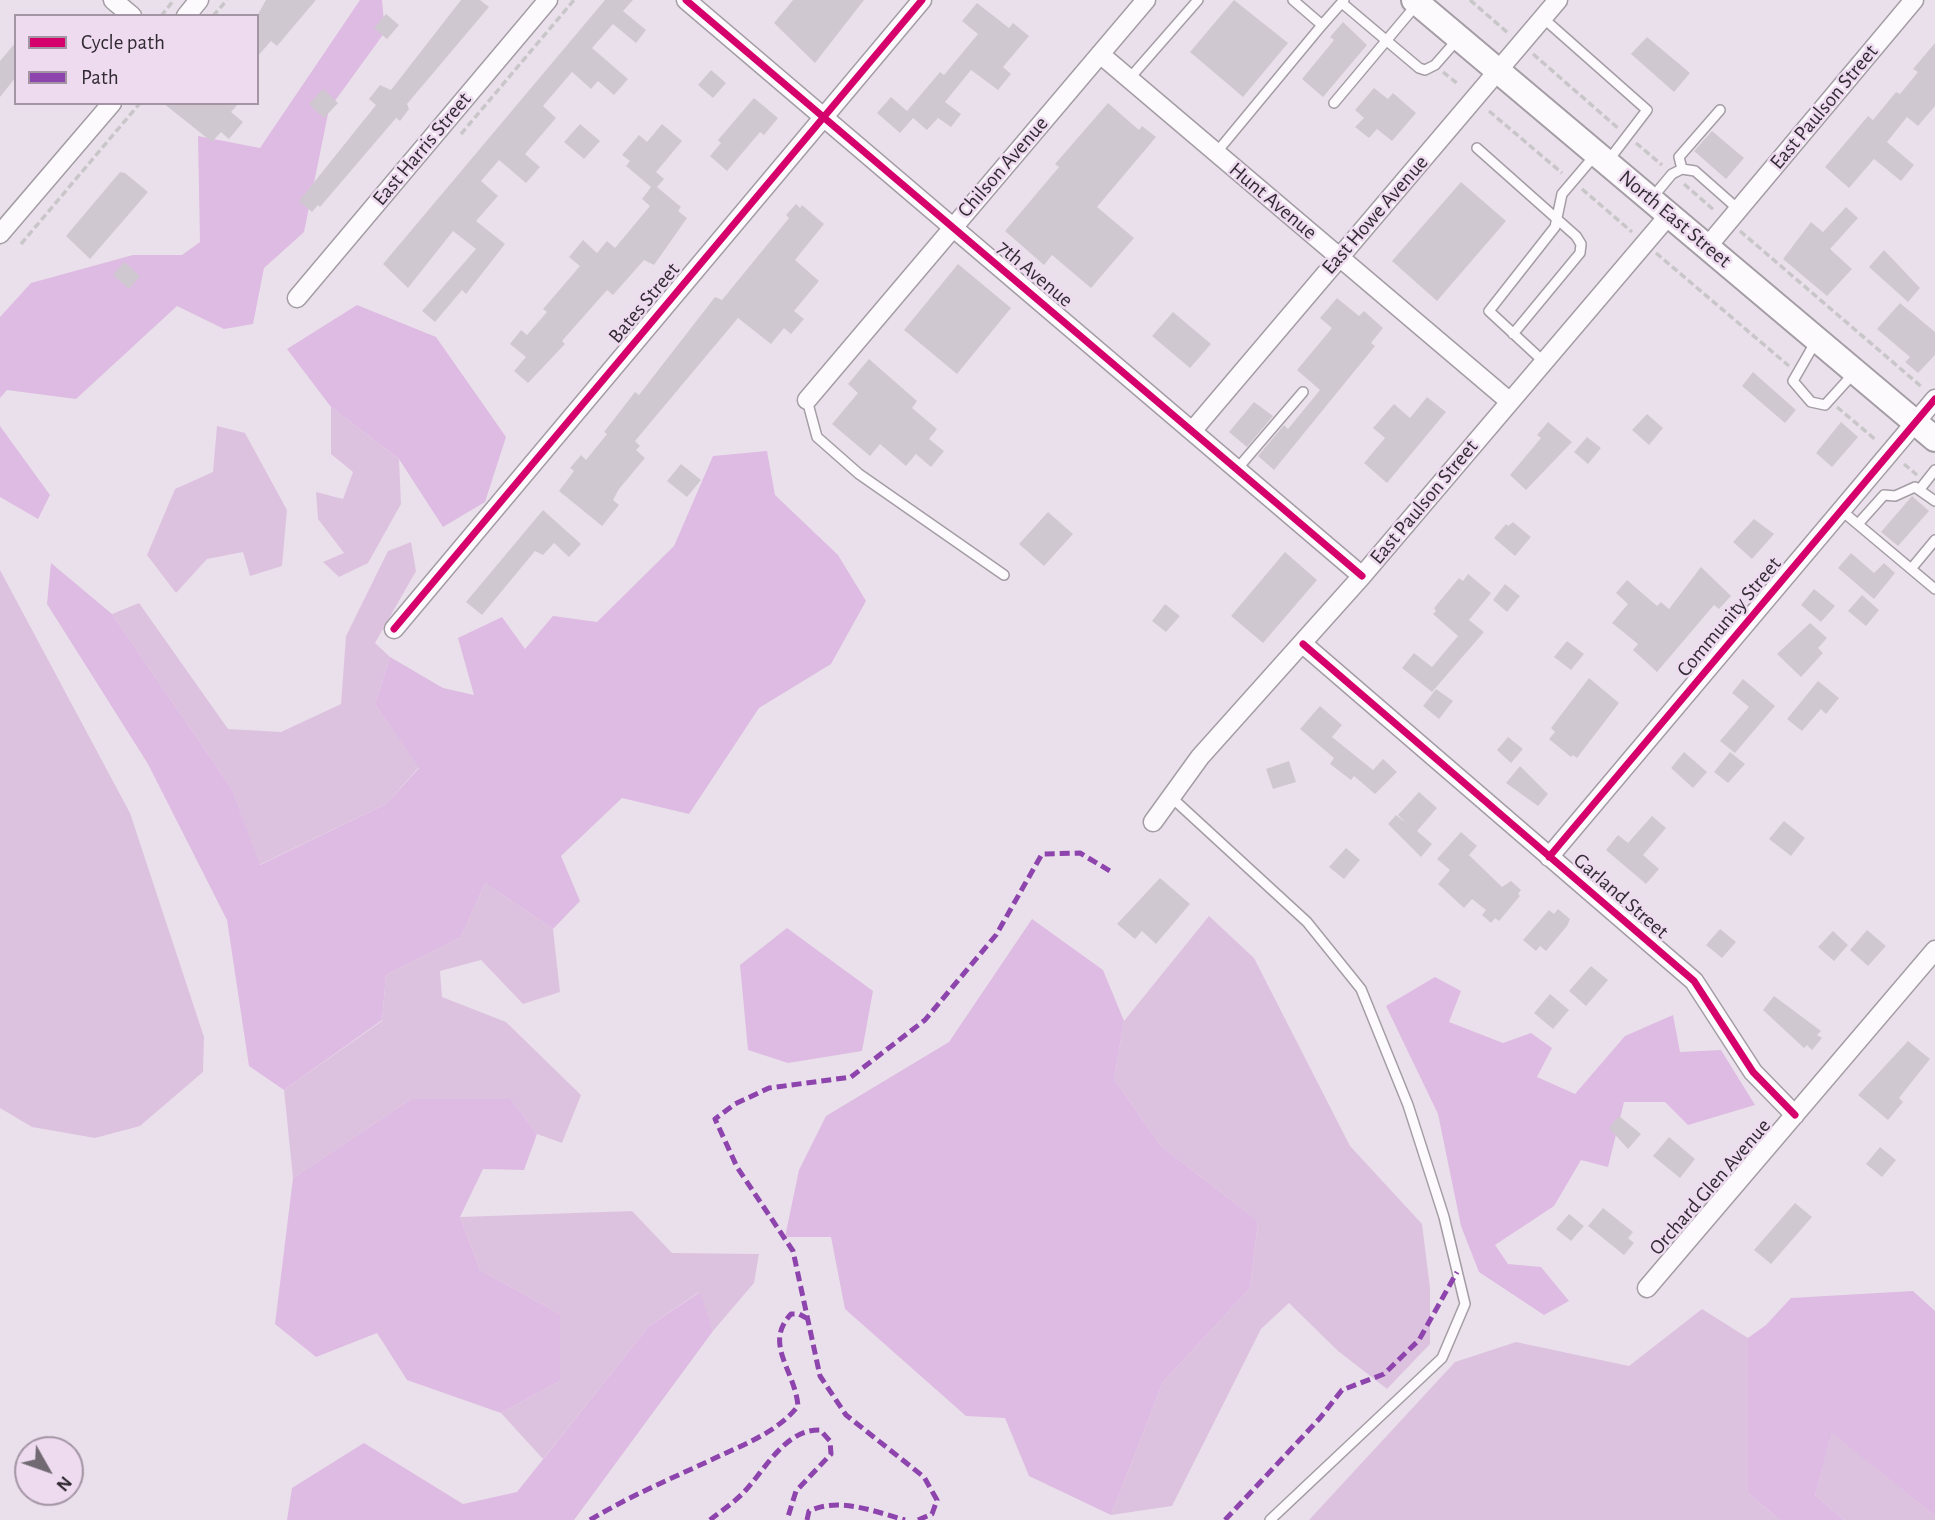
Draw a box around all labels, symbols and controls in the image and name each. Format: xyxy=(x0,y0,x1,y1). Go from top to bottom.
legend xyxy=(14,14,259,105)
text: Cycle path xyxy=(81,32,165,53)
street label: East Paulson Street xyxy=(1765,40,1883,174)
text: Path xyxy=(81,67,119,88)
street label: East Harris Street xyxy=(367,87,477,211)
street label: Chilson Avenue xyxy=(952,111,1054,223)
street label: East Howe Avenue xyxy=(1316,150,1434,280)
street label: Hunt Avenue xyxy=(1224,157,1322,245)
street label: North East Street xyxy=(1614,165,1736,273)
street label: 7th Avenue xyxy=(992,235,1078,313)
street label: Bates Street xyxy=(603,257,685,349)
street label: East Paulson Street xyxy=(1365,435,1483,569)
street label: Community Street xyxy=(1671,552,1787,682)
street label: Garland Street xyxy=(1568,848,1674,944)
street label: Orchard Glen Avenue xyxy=(1644,1114,1776,1260)
north arrow xyxy=(14,1436,84,1506)
text: N xyxy=(52,1472,75,1495)

